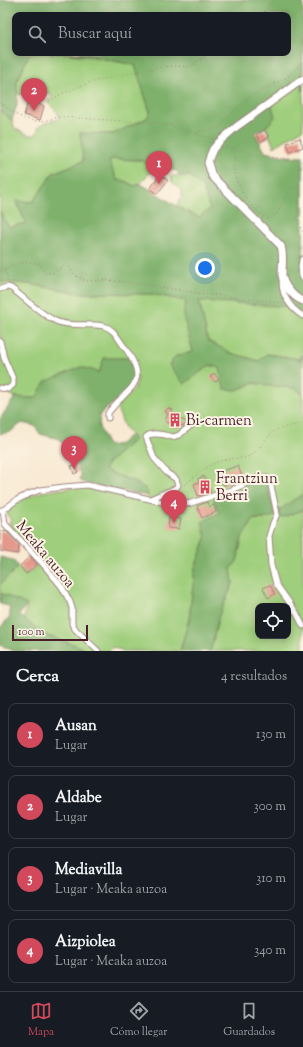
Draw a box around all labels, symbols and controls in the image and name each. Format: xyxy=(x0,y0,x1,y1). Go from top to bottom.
search box xyxy=(12,12,291,56)
icon: search xyxy=(26,23,48,45)
text: Buscar aquí xyxy=(58,24,132,45)
pin: 2 xyxy=(21,78,47,111)
pin: 1 xyxy=(146,151,172,184)
your location xyxy=(195,258,215,278)
place label: Bi-carmen xyxy=(186,411,252,432)
building icon: Bi-carmen xyxy=(167,412,183,428)
pin: 3 xyxy=(61,436,87,469)
place label: Frantziun Berri xyxy=(216,469,278,507)
building icon: Frantziun Berri xyxy=(197,479,213,495)
pin: 4 xyxy=(161,490,187,523)
street label: Meaka auzoa xyxy=(10,517,79,593)
map controls xyxy=(255,603,291,639)
button: locate xyxy=(255,603,291,639)
scale bar xyxy=(12,623,88,642)
text: 100 m xyxy=(18,624,45,640)
text: Cerca xyxy=(16,665,59,689)
text: 4 resultados xyxy=(221,668,287,686)
text: Ausan xyxy=(55,716,97,737)
text: 1 xyxy=(28,726,32,744)
text: 130 m xyxy=(256,726,286,744)
text: Lugar xyxy=(55,737,87,755)
text: Aldabe xyxy=(55,788,102,809)
text: 2 xyxy=(27,798,33,816)
text: 300 m xyxy=(254,798,286,816)
text: Lugar xyxy=(55,809,87,827)
text: Mediavilla xyxy=(55,860,122,881)
text: 3 xyxy=(27,870,33,888)
text: 310 m xyxy=(256,870,286,888)
text: Lugar · Meaka auzoa xyxy=(55,881,167,899)
text: Aizpiolea xyxy=(55,932,116,953)
text: 4 xyxy=(27,942,33,960)
text: 340 m xyxy=(254,942,286,960)
text: Lugar · Meaka auzoa xyxy=(55,953,167,971)
tab: Mapa xyxy=(28,1000,54,1040)
tab: Cómo llegar xyxy=(110,1000,167,1040)
tab: Guardados xyxy=(223,1000,275,1040)

